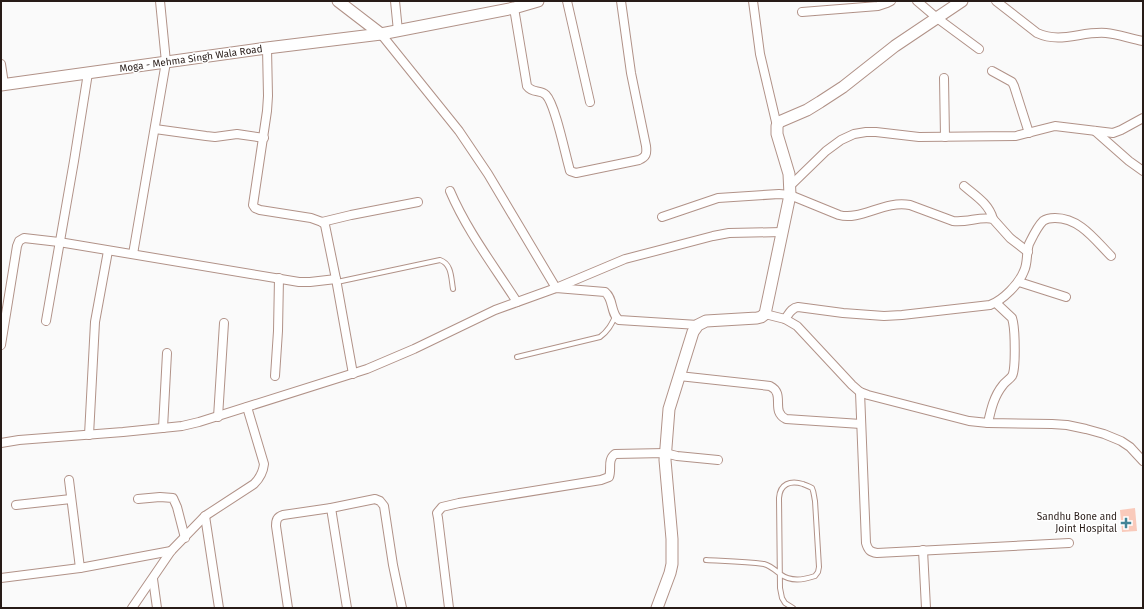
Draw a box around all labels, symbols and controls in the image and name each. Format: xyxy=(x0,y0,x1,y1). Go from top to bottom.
street label: Moga - Mehma Singh Wala Road xyxy=(119,43,263,75)
place label: Sandhu Bone and Joint Hospital xyxy=(1037,511,1117,535)
marker: Sandhu Bone and Joint Hospital xyxy=(1120,517,1132,529)

